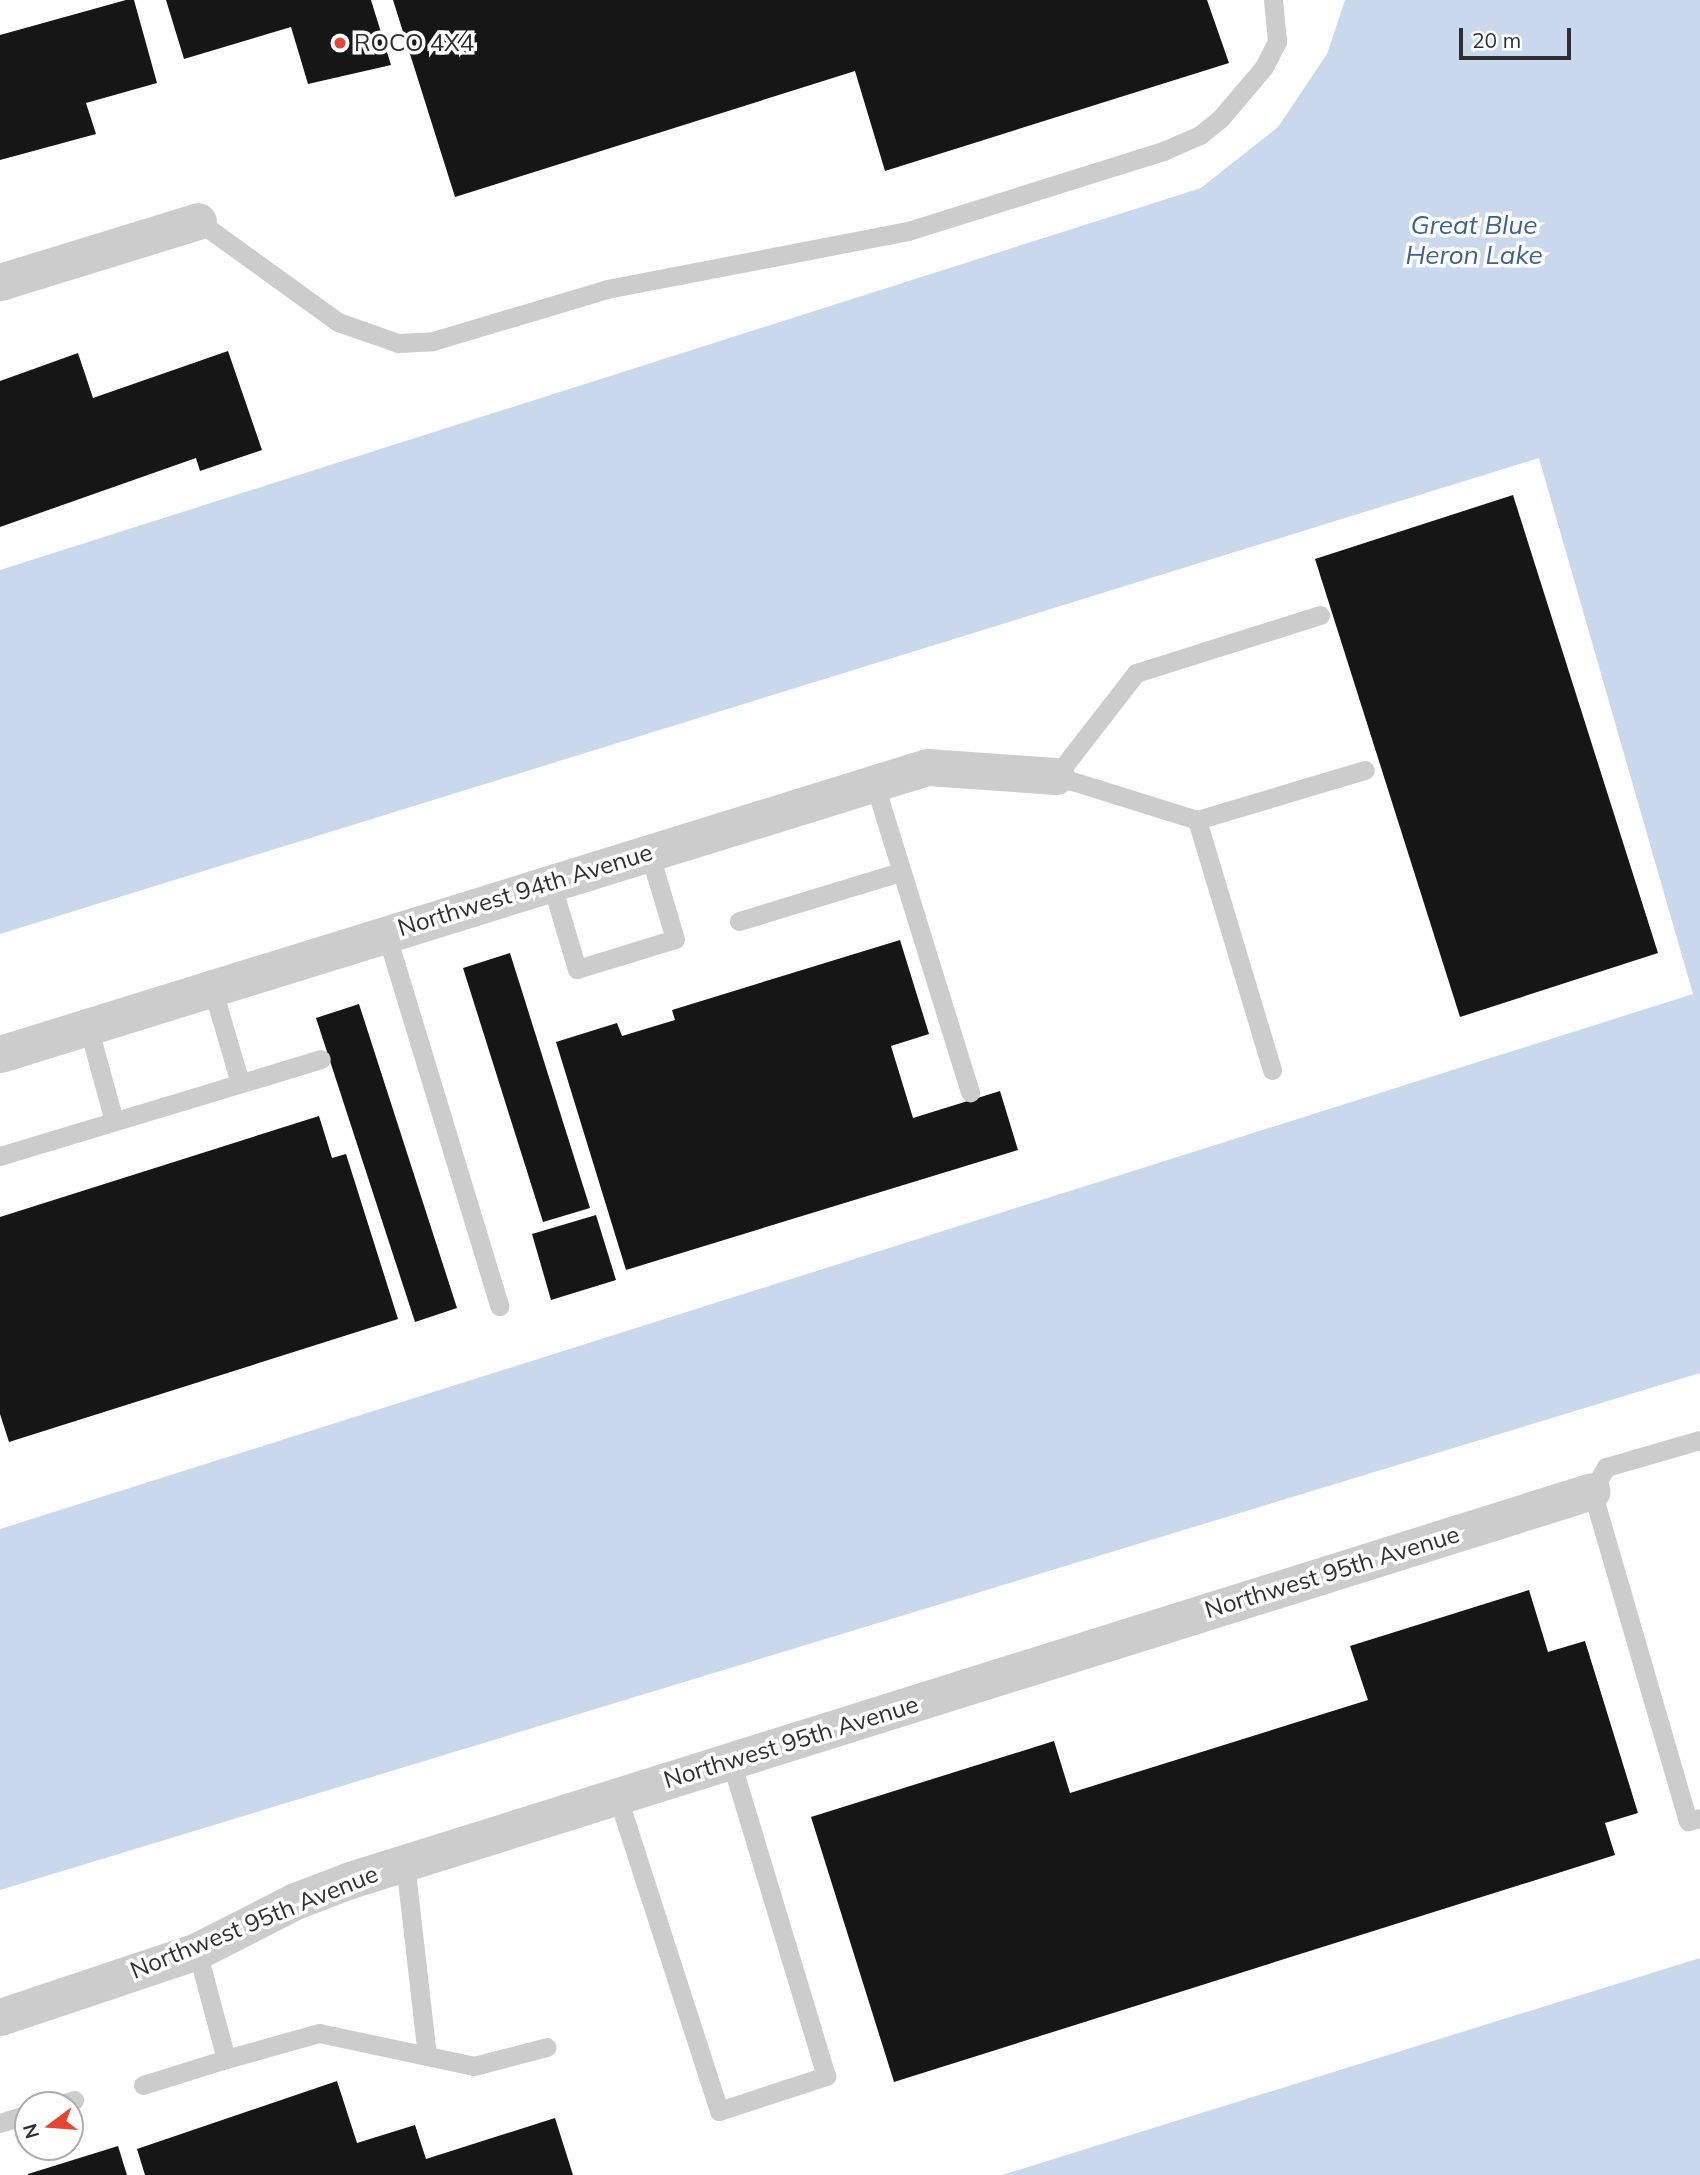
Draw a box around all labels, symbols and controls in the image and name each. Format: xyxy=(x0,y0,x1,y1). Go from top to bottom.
scale bar xyxy=(1462,14,1574,58)
text: 20 m xyxy=(1472,27,1521,53)
place label: ROCO 4X4 xyxy=(354,29,474,57)
marker: ROCO 4X4 xyxy=(332,35,348,51)
water label: Great Blue Heron Lake xyxy=(1405,209,1543,270)
street label: Northwest 94th Avenue xyxy=(394,838,656,942)
street label: Northwest 95th Avenue xyxy=(1201,1520,1463,1624)
street label: Northwest 95th Avenue xyxy=(660,1690,922,1794)
street label: Northwest 95th Avenue xyxy=(126,1859,382,1985)
north arrow xyxy=(14,2091,84,2161)
text: N xyxy=(17,2121,44,2141)

